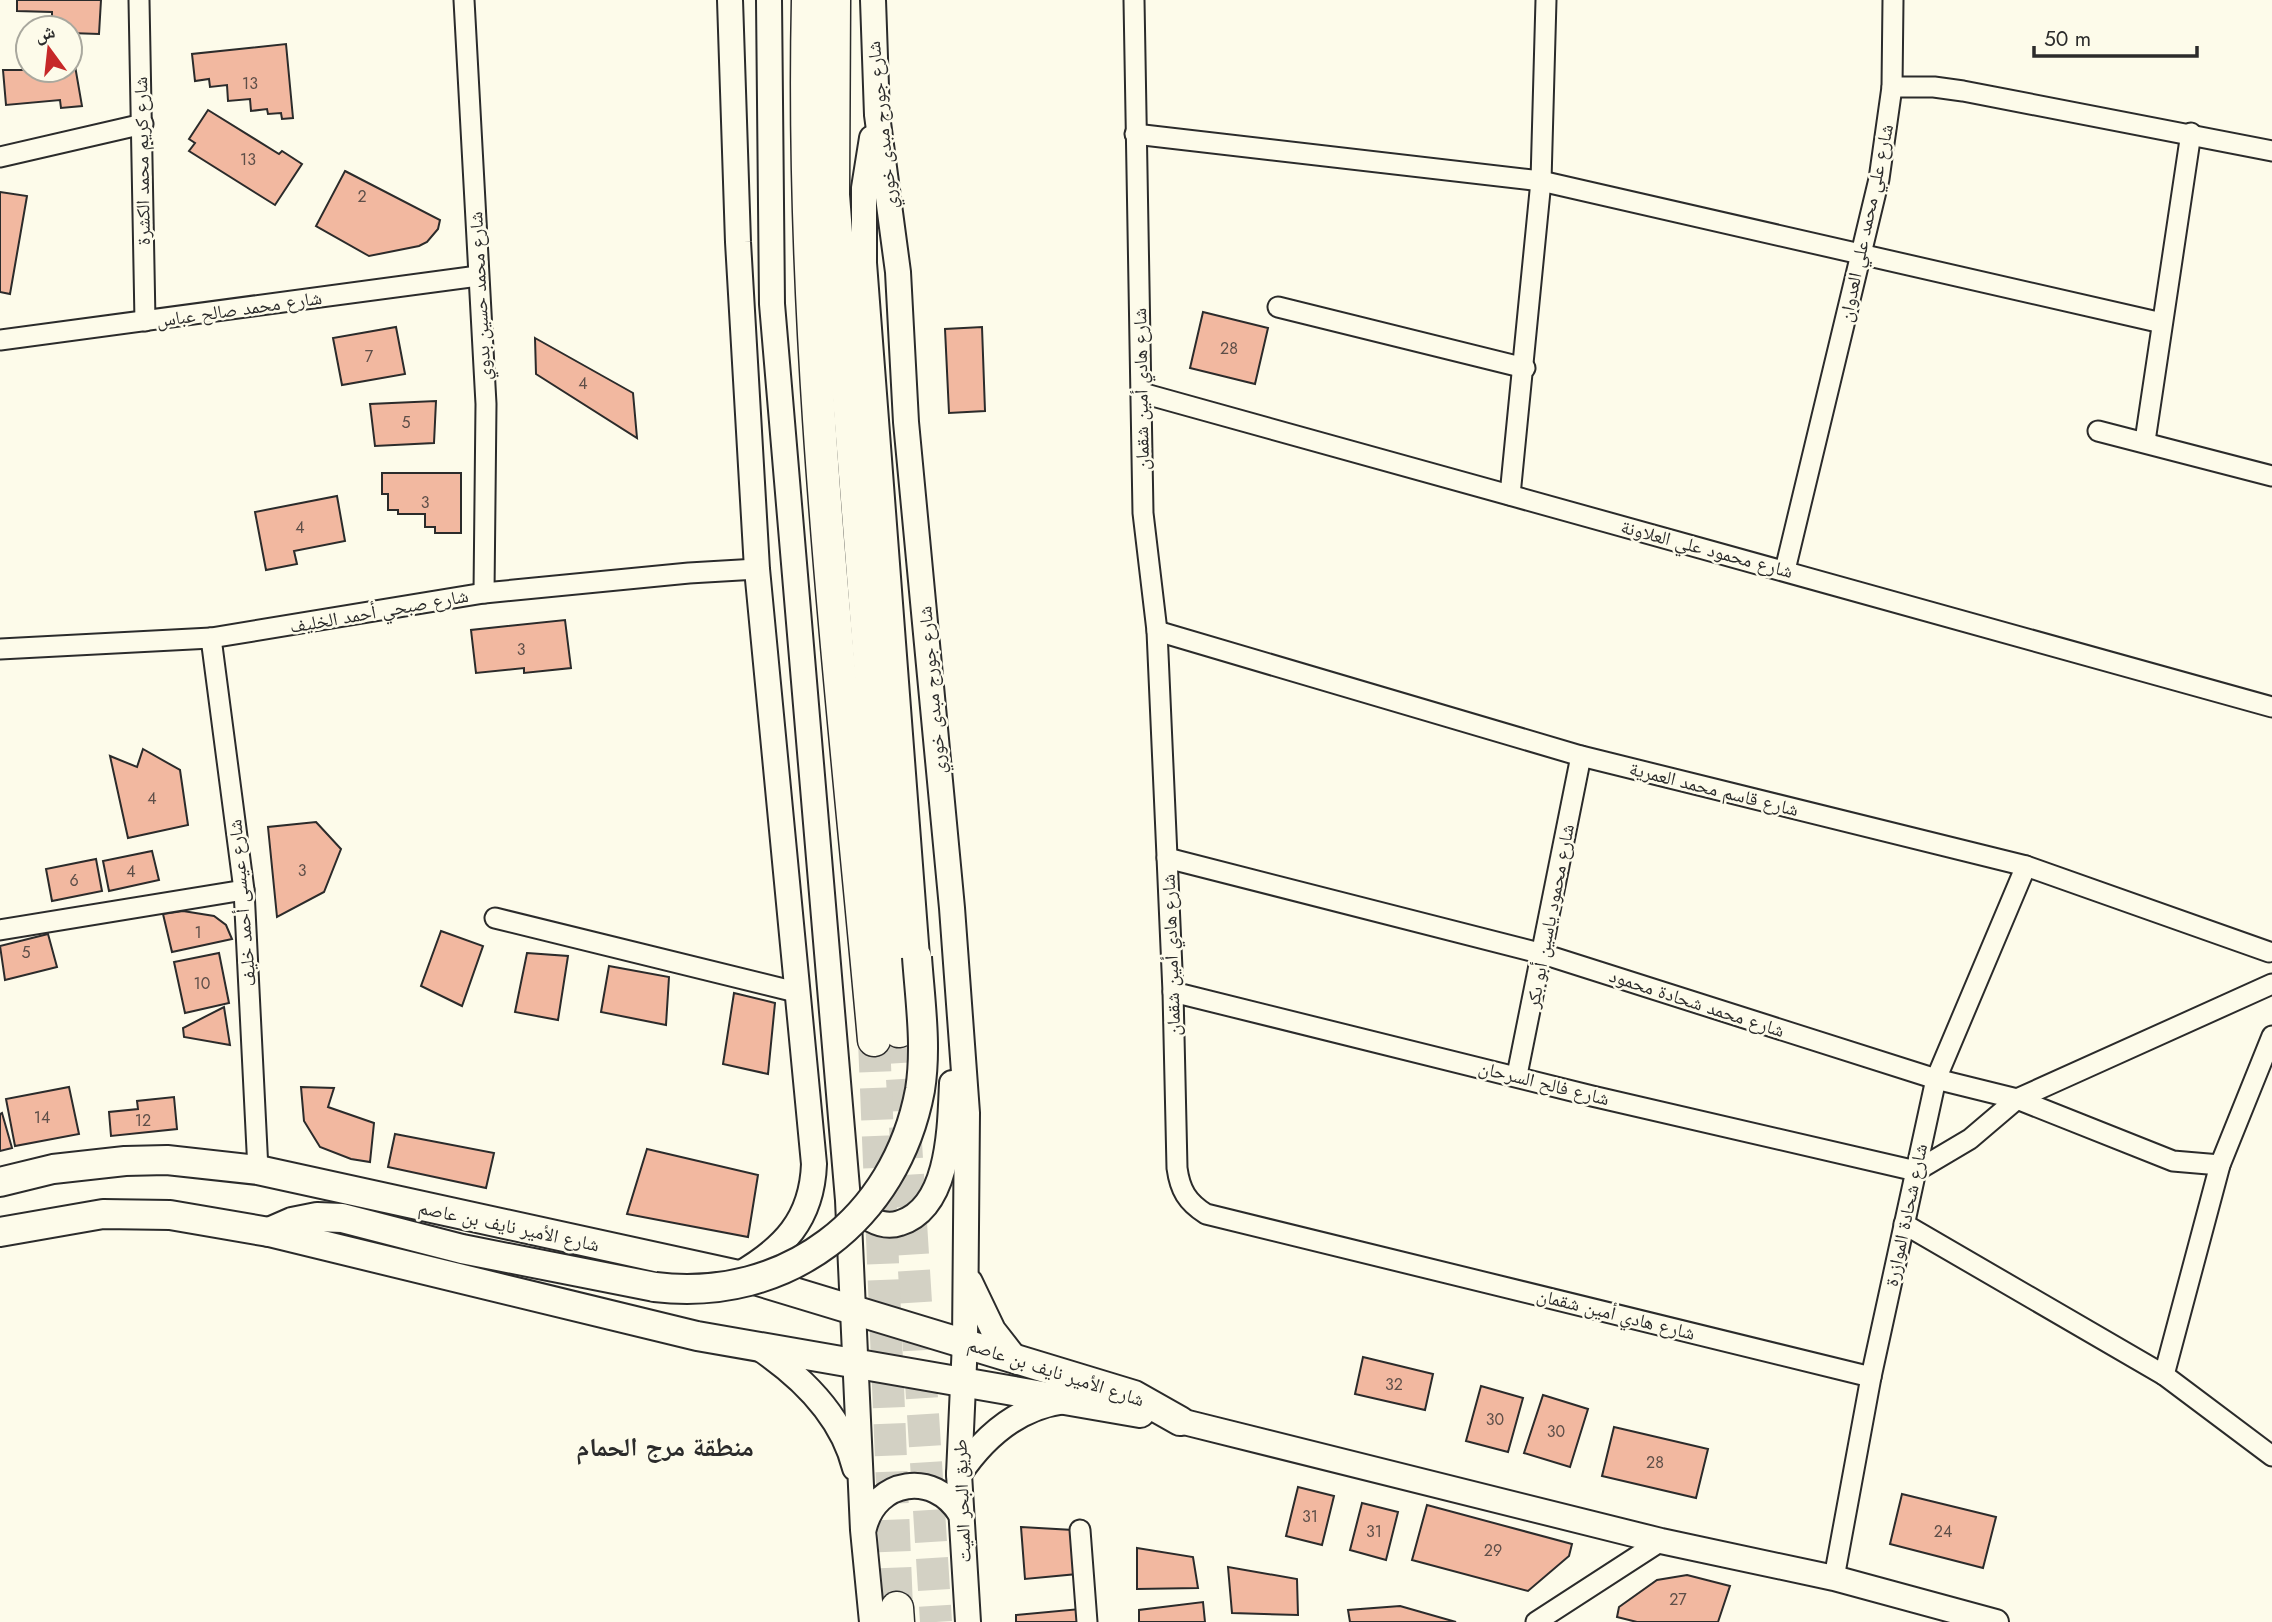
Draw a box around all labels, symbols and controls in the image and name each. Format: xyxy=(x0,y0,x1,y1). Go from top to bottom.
north arrow xyxy=(14,14,84,84)
scale bar xyxy=(2034,14,2197,58)
text: ش xyxy=(31,17,58,49)
text: 50 m xyxy=(2044,24,2091,54)
street label: شارع جورج مبدى خوري xyxy=(860,40,906,210)
house number: 13 xyxy=(242,72,258,95)
street label: شارع كريم محمد الكشرة xyxy=(127,76,157,246)
street label: شارع علي محمد علي العدوان xyxy=(1832,122,1902,325)
house number: 13 xyxy=(240,148,256,171)
house number: 2 xyxy=(357,185,367,208)
street label: شارع محمد حسين بدوي xyxy=(462,211,500,381)
street label: شارع محمد صالح عباس xyxy=(154,284,324,334)
street label: شارع هادي أمين شقمان xyxy=(1126,308,1158,470)
house number: 28 xyxy=(1220,337,1238,360)
house number: 7 xyxy=(365,345,374,368)
house number: 4 xyxy=(578,372,588,395)
house number: 5 xyxy=(401,411,411,434)
house number: 3 xyxy=(421,491,430,514)
street label: شارع محمود علي العلاونة xyxy=(1617,513,1796,587)
house number: 4 xyxy=(295,516,305,539)
street label: شارع صبحي أحمد الخليف xyxy=(287,582,471,642)
street label: شارع جورج مبدى خوري xyxy=(911,605,955,775)
house number: 3 xyxy=(517,638,526,661)
street label: شارع قاسم محمد العمرية xyxy=(1626,755,1802,823)
house number: 4 xyxy=(147,787,157,810)
street label: شارع عيسى أحمد خليف xyxy=(221,818,263,988)
street label: شارع محمود ياسين أبو بكر xyxy=(1519,822,1581,1011)
house number: 3 xyxy=(298,859,307,882)
house number: 4 xyxy=(126,860,136,883)
house number: 6 xyxy=(69,869,79,892)
street label: شارع هادي أمين شقمان xyxy=(1155,873,1189,1036)
house number: 1 xyxy=(194,921,202,944)
house number: 5 xyxy=(21,941,31,964)
street label: شارع محمد شحادة محمود xyxy=(1606,962,1788,1044)
house number: 10 xyxy=(194,972,210,995)
street label: شارع فالح السرحان xyxy=(1476,1054,1612,1112)
house number: 14 xyxy=(34,1106,50,1129)
house number: 12 xyxy=(135,1109,151,1132)
street label: شارع شحادة الموازرة xyxy=(1878,1141,1934,1289)
street label: شارع الأمير نايف بن عاصم xyxy=(416,1194,602,1258)
street label: شارع هادي أمين شقمان xyxy=(1534,1281,1698,1348)
street label: شارع الأمير نايف بن عاصم xyxy=(964,1331,1148,1413)
house number: 32 xyxy=(1385,1373,1403,1396)
house number: 30 xyxy=(1486,1408,1504,1431)
house number: 30 xyxy=(1547,1420,1565,1443)
district label: منطقة مرج الحمام xyxy=(576,1428,754,1466)
street label: طريق البحر الميت xyxy=(946,1439,978,1563)
house number: 28 xyxy=(1646,1451,1664,1474)
house number: 31 xyxy=(1302,1505,1318,1528)
house number: 31 xyxy=(1366,1520,1382,1543)
house number: 24 xyxy=(1934,1520,1952,1543)
house number: 29 xyxy=(1484,1539,1502,1562)
house number: 27 xyxy=(1669,1588,1687,1611)

